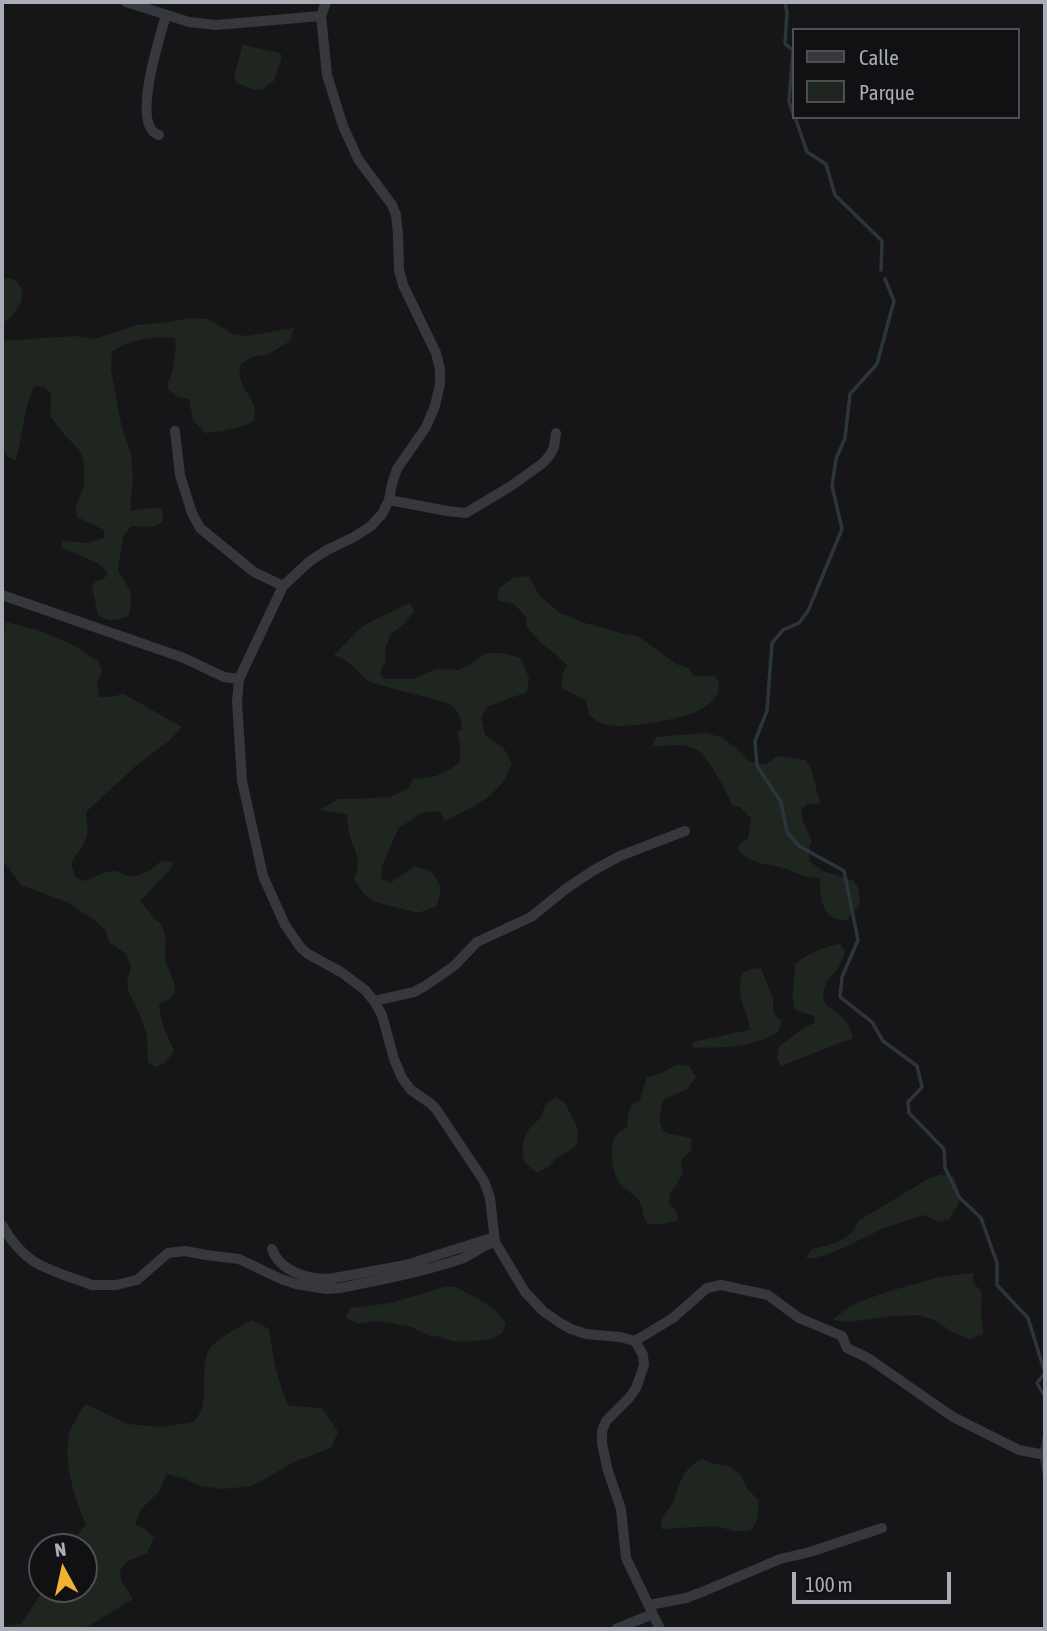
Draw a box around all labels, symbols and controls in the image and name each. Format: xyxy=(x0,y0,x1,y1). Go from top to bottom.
legend xyxy=(792,28,1019,119)
text: Calle xyxy=(859,45,899,69)
text: Parque xyxy=(859,80,914,104)
north arrow xyxy=(28,1533,98,1603)
text: N xyxy=(53,1538,67,1561)
scale bar xyxy=(795,1558,954,1602)
text: 100 m xyxy=(805,1572,853,1596)

